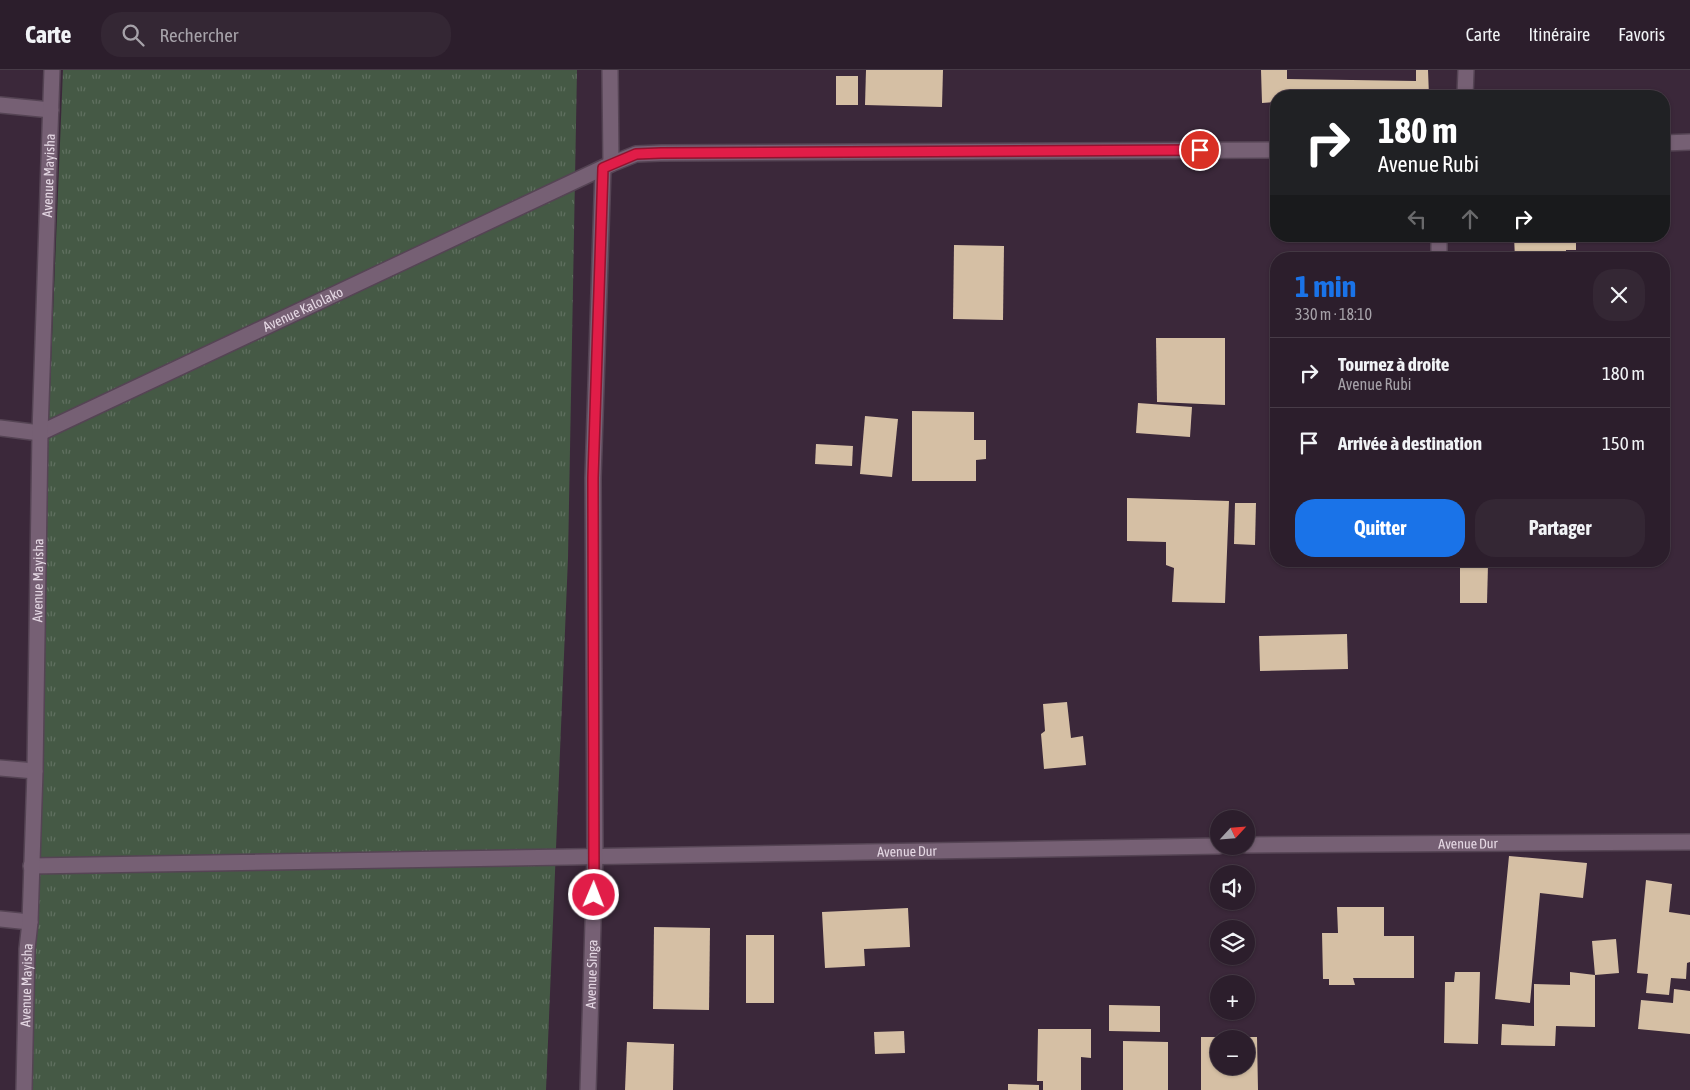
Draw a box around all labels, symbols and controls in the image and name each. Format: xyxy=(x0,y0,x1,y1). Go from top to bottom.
search box xyxy=(101,12,451,57)
text: Carte xyxy=(25,21,71,48)
icon: search xyxy=(119,21,147,49)
text: Rechercher xyxy=(159,24,238,46)
text: Carte xyxy=(1466,24,1500,45)
text: Itinéraire xyxy=(1528,24,1590,45)
text: Favoris xyxy=(1618,24,1665,45)
icon: right xyxy=(1295,110,1360,175)
text: 180 m xyxy=(1378,110,1457,150)
pin xyxy=(1179,129,1221,171)
street label: Avenue Mayisha xyxy=(39,133,58,218)
icon: arrive xyxy=(1186,136,1214,164)
text: Avenue Rubi xyxy=(1378,151,1479,177)
icon: left xyxy=(1403,205,1431,233)
icon: ahead xyxy=(1456,205,1484,233)
icon: right xyxy=(1509,205,1537,233)
text: 1 min xyxy=(1295,269,1356,303)
button: close xyxy=(1593,269,1645,321)
street label: Avenue Kalolako xyxy=(260,283,346,335)
text: 330 m · 18:10 xyxy=(1295,305,1372,323)
text: Tournez à droite xyxy=(1338,353,1449,375)
icon: right xyxy=(1295,359,1323,387)
text: 180 m xyxy=(1602,362,1645,384)
text: Avenue Rubi xyxy=(1338,375,1411,393)
icon: arrive xyxy=(1295,429,1323,457)
text: Arrivée à destination xyxy=(1338,432,1482,454)
text: 150 m xyxy=(1602,432,1645,454)
button: Quitter xyxy=(1295,499,1465,557)
button: Partager xyxy=(1475,499,1645,557)
street label: Avenue Mayisha xyxy=(29,538,46,622)
north arrow xyxy=(1210,810,1255,855)
map controls xyxy=(1210,810,1255,1075)
street label: Avenue Dur xyxy=(1438,835,1499,852)
street label: Avenue Dur xyxy=(877,843,938,860)
button: sound xyxy=(1210,865,1255,910)
position arrow xyxy=(567,868,619,920)
button: layers xyxy=(1210,920,1255,965)
street label: Avenue Singa xyxy=(582,939,600,1009)
street label: Avenue Mayisha xyxy=(17,942,36,1027)
button: + xyxy=(1210,975,1255,1020)
button: − xyxy=(1210,1030,1255,1075)

